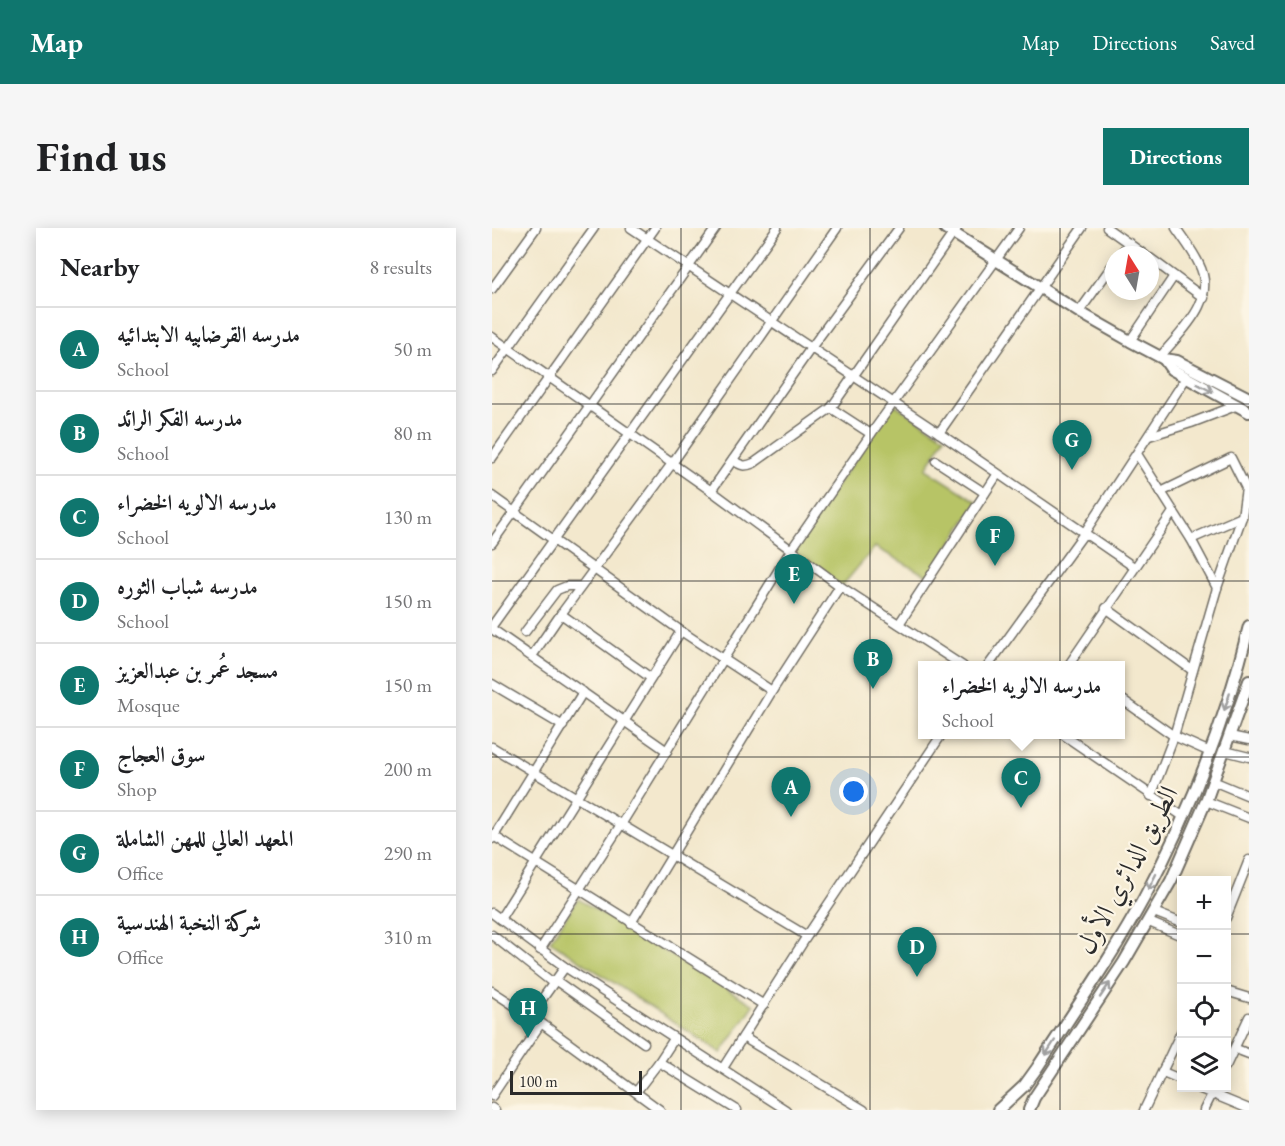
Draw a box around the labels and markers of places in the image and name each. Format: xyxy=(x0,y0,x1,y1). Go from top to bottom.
pin: G xyxy=(1052,420,1092,470)
pin: F xyxy=(976,516,1014,566)
pin: E xyxy=(774,554,814,604)
pin: B xyxy=(854,640,892,689)
pin: C xyxy=(1002,758,1040,808)
pin: A xyxy=(772,768,810,817)
pin: D xyxy=(898,928,936,977)
pin: H xyxy=(508,988,548,1038)

